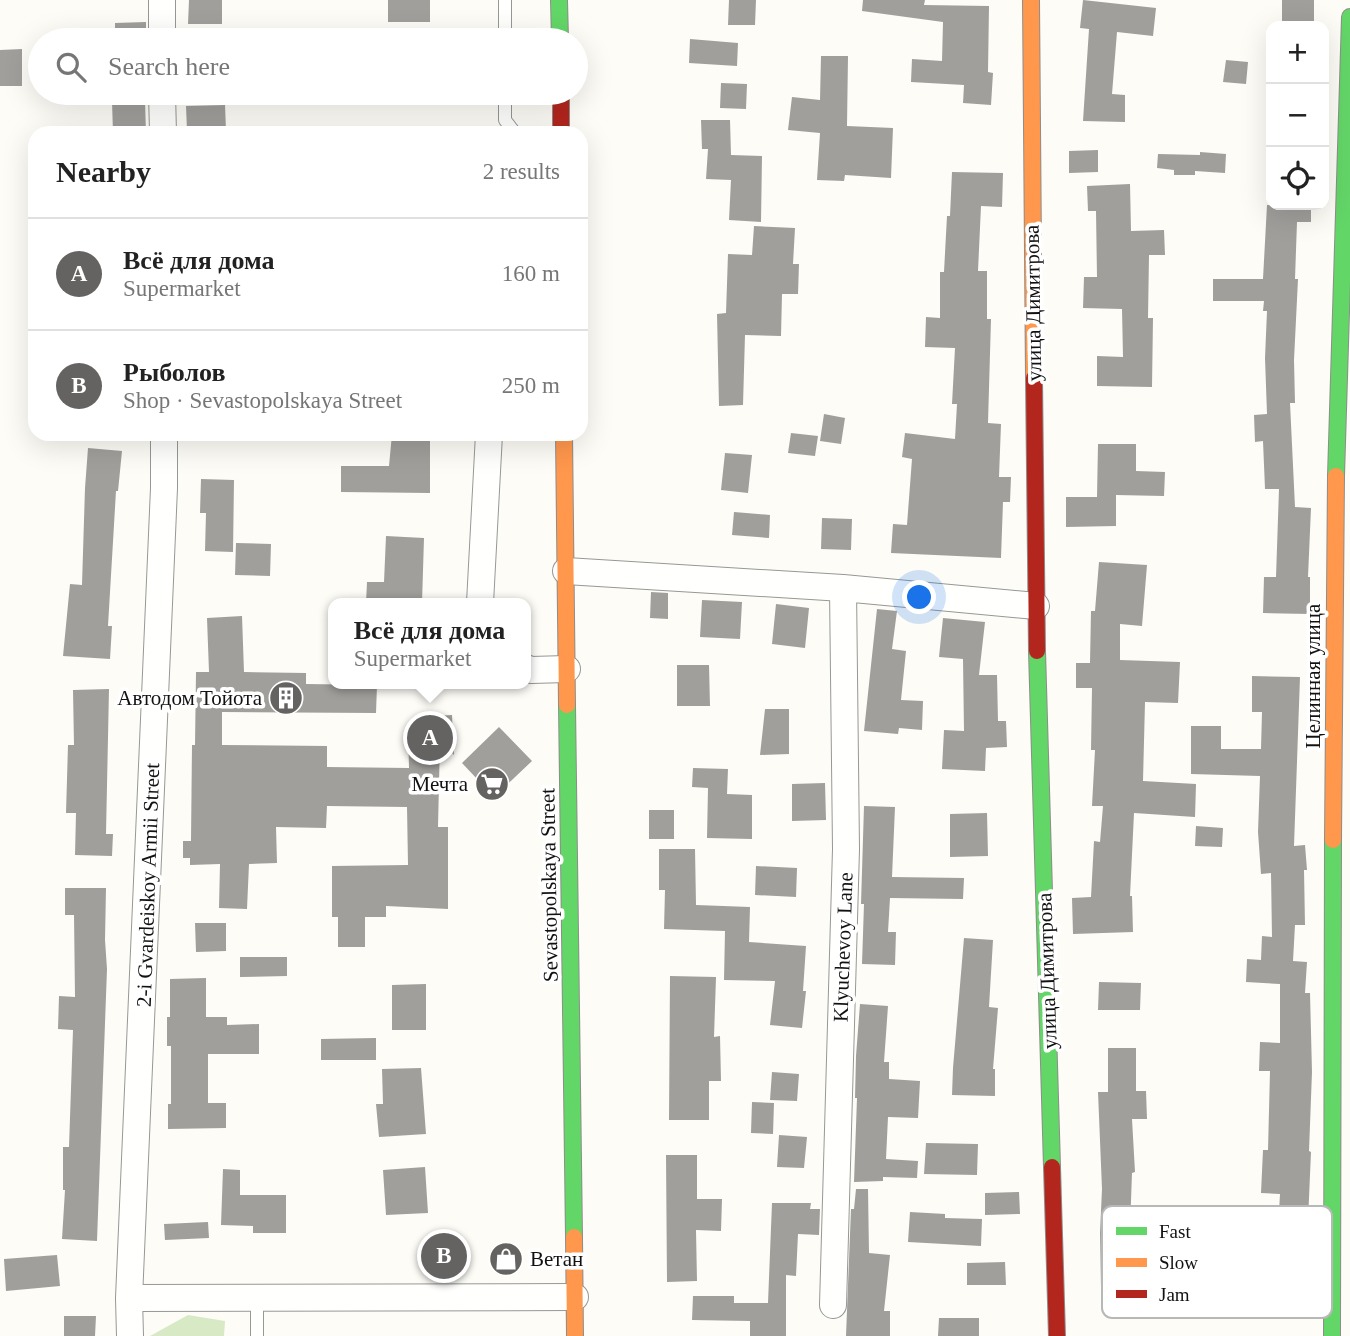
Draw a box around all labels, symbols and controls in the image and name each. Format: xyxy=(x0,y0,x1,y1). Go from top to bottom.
map controls xyxy=(1266,21,1329,210)
button: + xyxy=(1266,21,1329,84)
search box xyxy=(28,28,588,105)
icon: search xyxy=(52,48,90,86)
text: Search here xyxy=(108,52,230,81)
button: − xyxy=(1266,84,1329,147)
button: locate xyxy=(1266,147,1329,210)
text: Nearby xyxy=(56,155,151,188)
text: 2 results xyxy=(483,159,560,184)
street label: улица Димитрова xyxy=(1020,224,1046,381)
text: Всё для дома xyxy=(123,246,274,275)
text: A xyxy=(71,261,87,286)
text: 160 m xyxy=(502,261,560,286)
text: Supermarket xyxy=(123,276,241,301)
text: Рыболов xyxy=(123,358,225,387)
text: B xyxy=(71,373,87,398)
text: 250 m xyxy=(502,373,560,398)
text: Shop · Sevastopolskaya Street xyxy=(123,388,402,413)
your location xyxy=(902,580,936,614)
popup xyxy=(328,598,531,689)
street label: Целинная улица xyxy=(1301,603,1325,748)
text: Всё для дома xyxy=(354,616,505,645)
text: Supermarket xyxy=(354,646,471,671)
building icon: Автодом Тойота xyxy=(267,679,305,717)
place label: Автодом Тойота xyxy=(117,686,263,710)
pin: A xyxy=(407,712,453,764)
street label: 2-i Gvardeiskoy Armii Street xyxy=(132,762,164,1008)
supermarket icon: Мечта xyxy=(473,765,511,803)
place label: Мечта xyxy=(411,772,469,796)
street label: Sevastopolskaya Street xyxy=(535,788,563,982)
street label: Klyuchevoy Lane xyxy=(828,872,858,1022)
street label: улица Димитрова xyxy=(1032,892,1062,1050)
legend xyxy=(1102,1206,1332,1318)
text: Fast xyxy=(1159,1221,1191,1242)
pin: B xyxy=(421,1230,467,1282)
shop icon: Ветан xyxy=(487,1240,525,1278)
place label: Ветан xyxy=(530,1247,583,1271)
text: Slow xyxy=(1159,1252,1198,1273)
text: Jam xyxy=(1159,1284,1190,1305)

